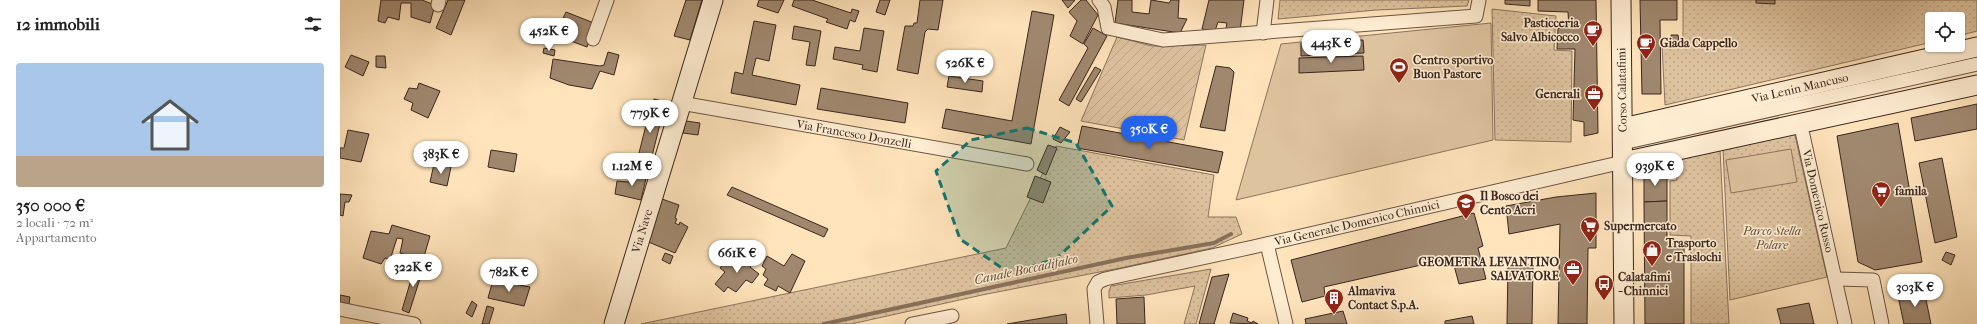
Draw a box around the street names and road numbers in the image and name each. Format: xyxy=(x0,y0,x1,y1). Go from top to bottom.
street label: Corso Calatafimi xyxy=(1614,47,1630,133)
street label: Via Lenin Mancuso xyxy=(1749,70,1850,106)
street label: Via Francesco Donzelli xyxy=(794,117,913,151)
street label: Via Domenico Russo xyxy=(1799,147,1837,254)
street label: Via Generale Domenico Chinnici xyxy=(1272,197,1441,249)
street label: Via Nave xyxy=(628,207,655,256)

